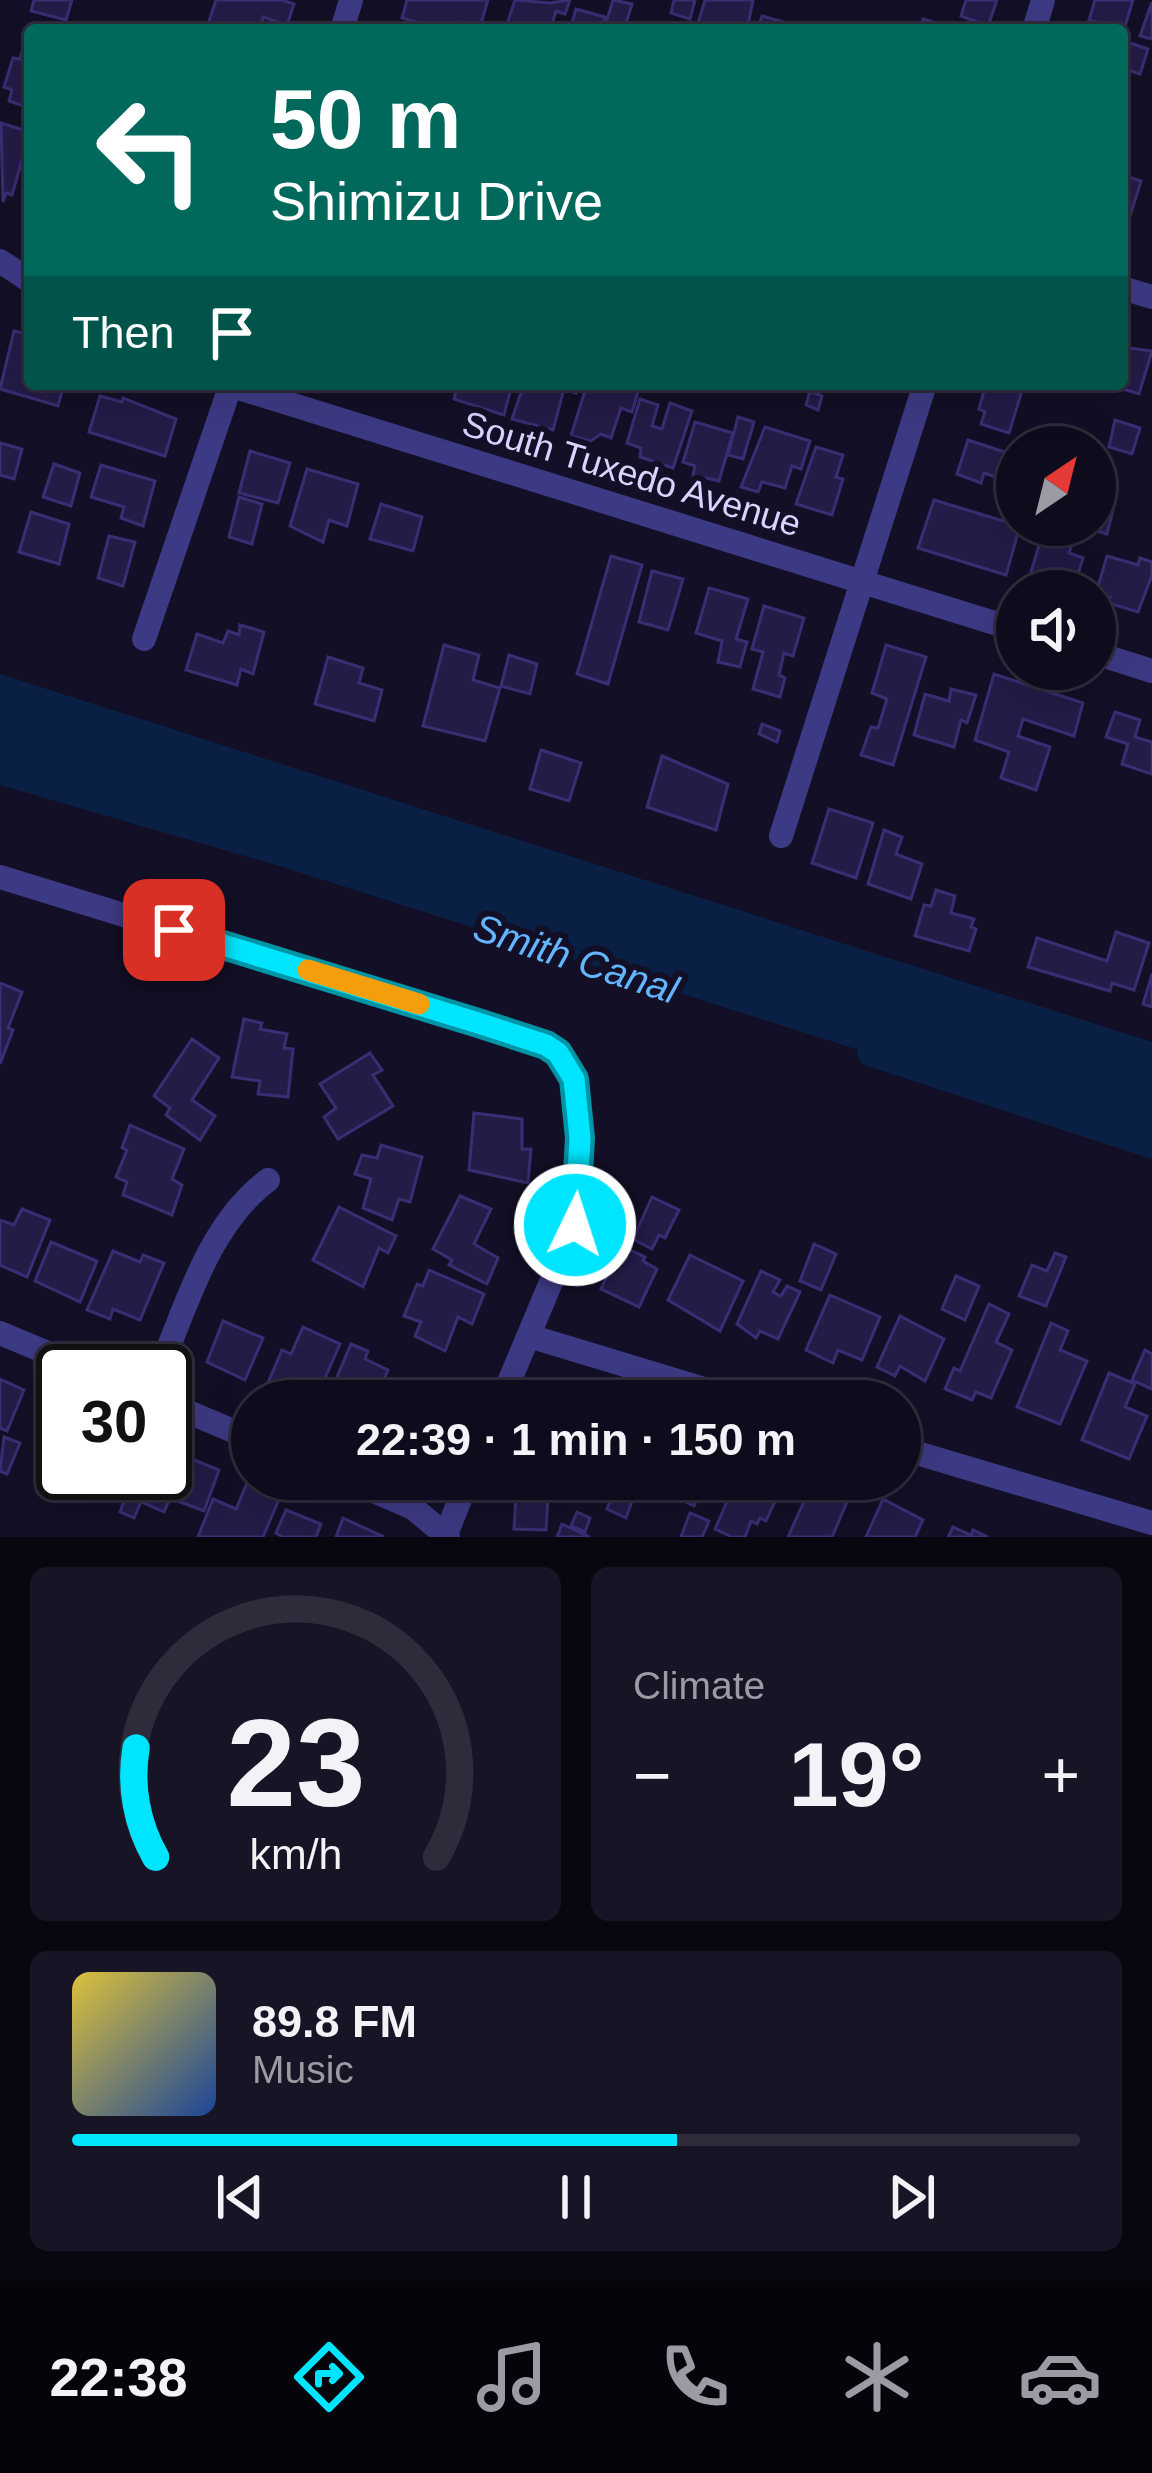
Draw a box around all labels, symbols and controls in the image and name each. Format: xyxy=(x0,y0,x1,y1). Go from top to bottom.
icon: left xyxy=(72,72,228,228)
text: 50 m xyxy=(270,72,461,166)
text: Shimizu Drive xyxy=(270,171,603,231)
icon: arrive xyxy=(199,300,265,366)
text: Then xyxy=(72,307,175,358)
street label: South Tuxedo Avenue xyxy=(458,402,806,544)
north arrow xyxy=(996,426,1116,546)
map controls xyxy=(996,426,1116,690)
button: sound xyxy=(996,570,1116,690)
pin xyxy=(123,879,225,981)
icon: arrive xyxy=(141,897,207,963)
water label: Smith Canal xyxy=(468,905,685,1012)
position arrow xyxy=(512,1162,638,1288)
speed limit sign: 30 xyxy=(36,1344,192,1500)
text: 22:39 · 1 min · 150 m xyxy=(356,1414,796,1465)
text: Climate xyxy=(633,1664,765,1707)
text: 23 xyxy=(226,1693,365,1832)
text: 19° xyxy=(788,1725,925,1825)
text: − xyxy=(633,1738,672,1812)
text: + xyxy=(1041,1738,1080,1812)
text: km/h xyxy=(249,1830,342,1878)
text: 89.8 FM xyxy=(252,1996,417,2047)
text: Music xyxy=(252,2048,354,2091)
icon: previous xyxy=(207,2164,273,2230)
icon: pause xyxy=(543,2164,609,2230)
icon: next xyxy=(879,2164,945,2230)
icon: directions xyxy=(287,2335,371,2419)
icon: music xyxy=(470,2335,554,2419)
icon: phone xyxy=(653,2335,737,2419)
icon: climate xyxy=(835,2335,919,2419)
icon: car xyxy=(1018,2335,1102,2419)
text: 22:38 xyxy=(49,2347,188,2407)

